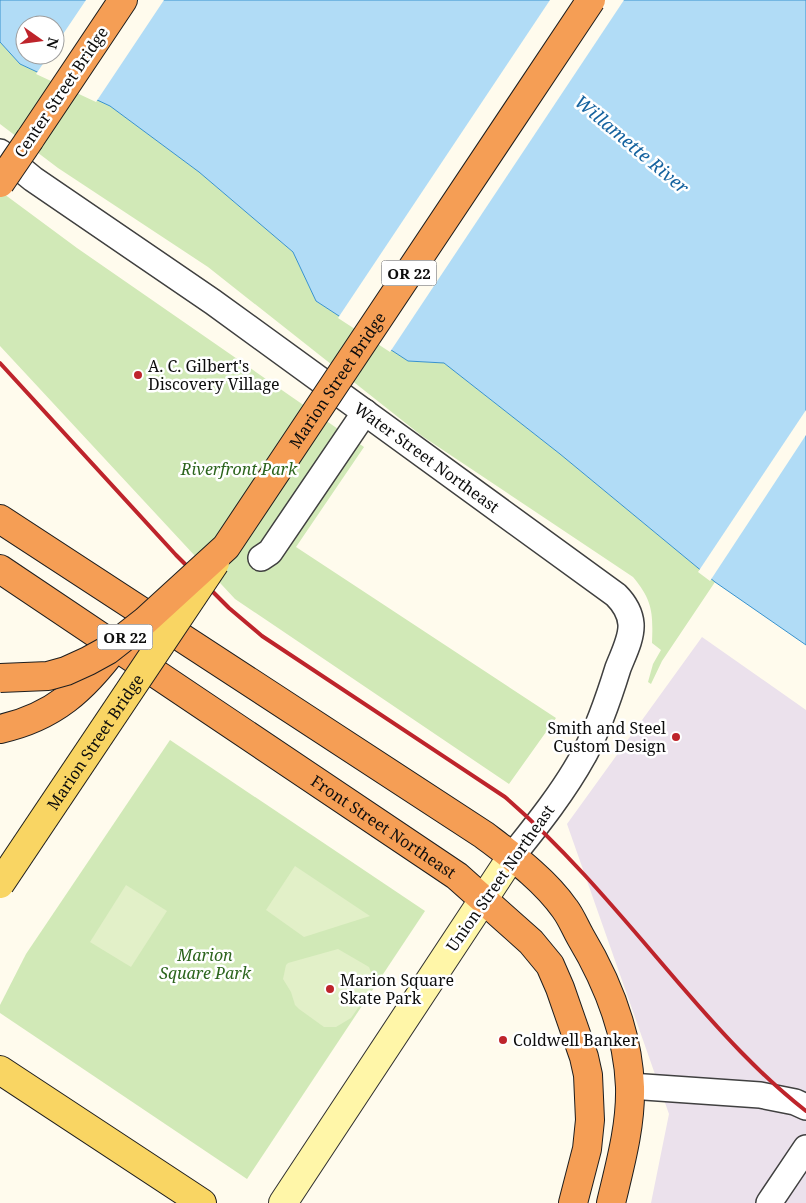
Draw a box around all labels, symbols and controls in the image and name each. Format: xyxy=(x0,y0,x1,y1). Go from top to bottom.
north arrow xyxy=(15,15,65,65)
street label: Center Street Bridge xyxy=(9,22,113,162)
text: N xyxy=(43,36,64,51)
water label: Willamette River xyxy=(570,89,694,199)
road number: OR 22 xyxy=(382,260,436,286)
street label: Marion Street Bridge xyxy=(284,308,391,453)
place label: A. C. Gilbert's Discovery Village xyxy=(148,355,280,395)
marker: A. C. Gilbert's Discovery Village xyxy=(132,369,144,381)
street label: Water Street Northeast xyxy=(350,397,504,518)
park label: Riverfront Park xyxy=(180,458,298,480)
road number: OR 22 xyxy=(98,624,152,650)
street label: Marion Street Bridge xyxy=(42,670,149,814)
place label: Smith and Steel Custom Design xyxy=(547,717,666,757)
marker: Smith and Steel Custom Design xyxy=(670,731,682,743)
street label: Front Street Northeast xyxy=(307,770,461,883)
street label: Union Street Northeast xyxy=(441,800,559,956)
park label: Marion Square Park xyxy=(159,944,252,984)
place label: Marion Square Skate Park xyxy=(340,969,454,1009)
marker: Marion Square Skate Park xyxy=(324,983,336,995)
place label: Coldwell Banker xyxy=(513,1029,639,1051)
marker: Coldwell Banker xyxy=(497,1034,509,1046)

